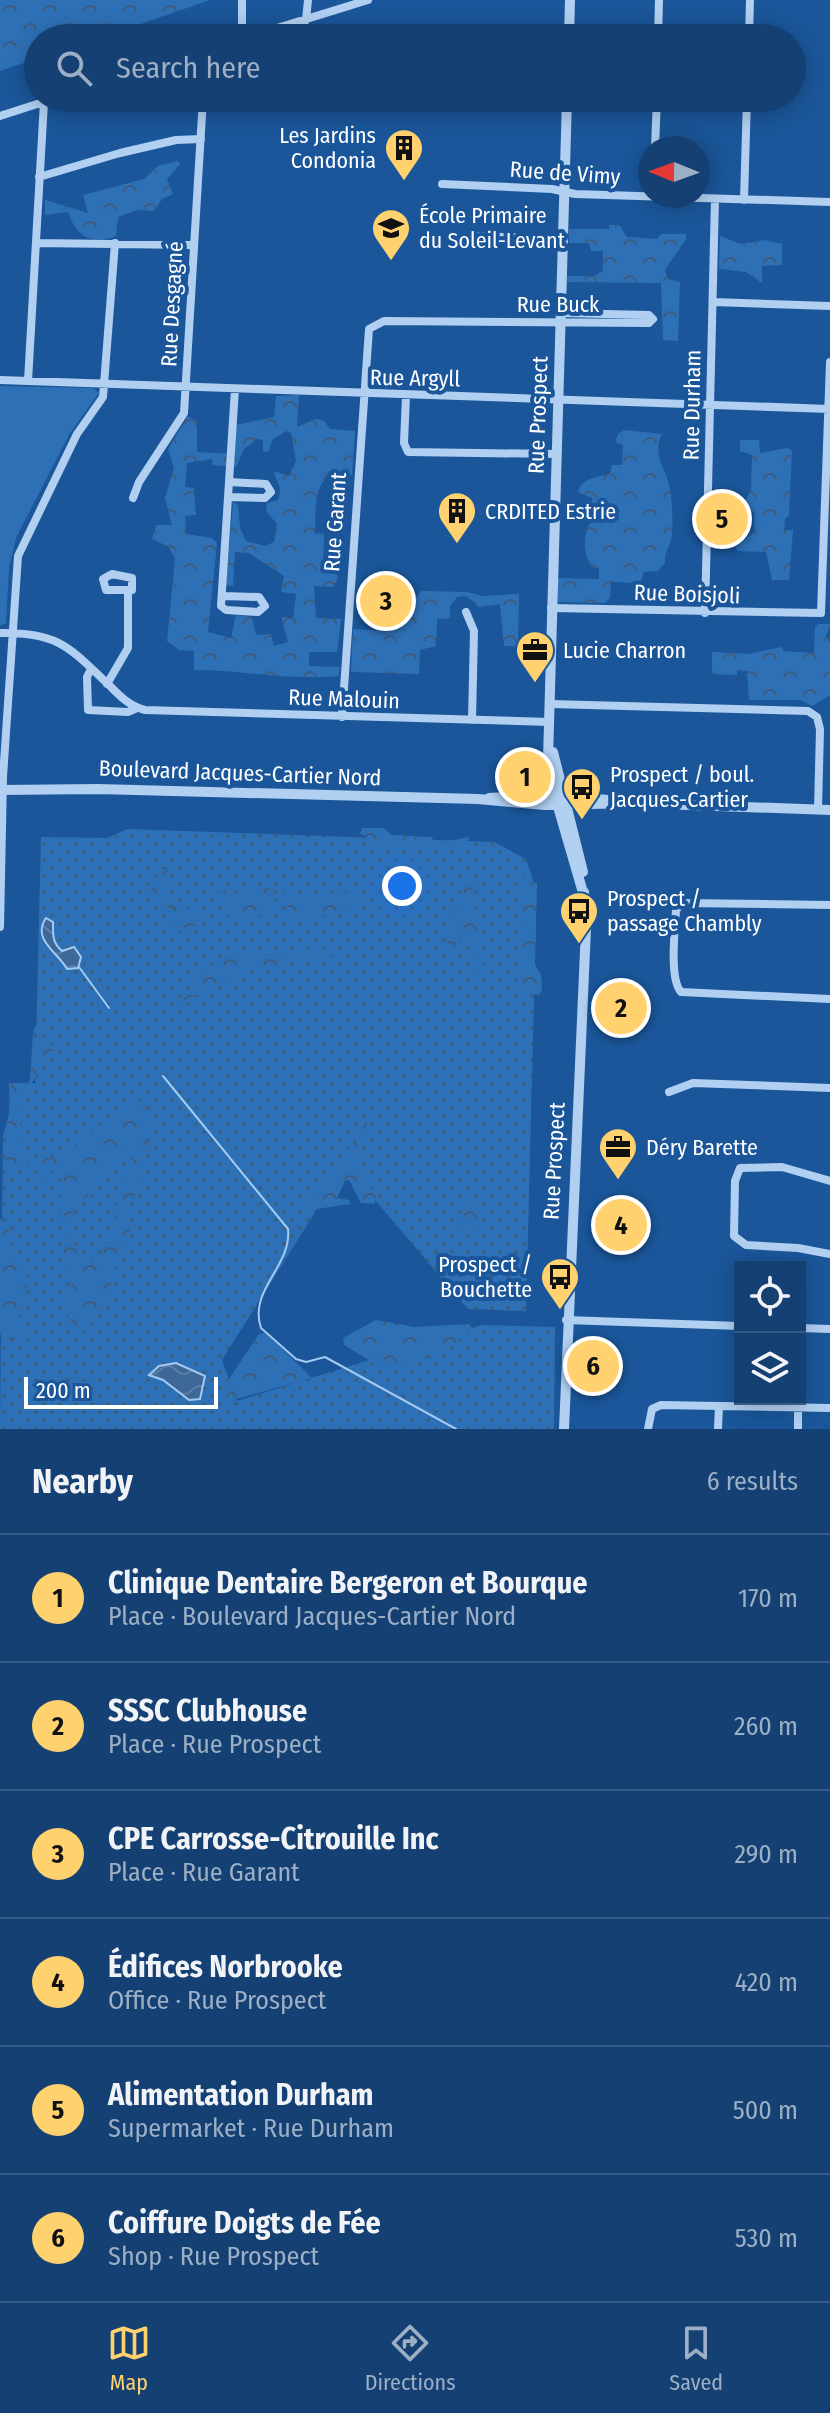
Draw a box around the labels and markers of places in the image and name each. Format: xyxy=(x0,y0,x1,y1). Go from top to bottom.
place label: Les Jardins Condonia xyxy=(279,122,376,174)
building icon: Les Jardins Condonia xyxy=(383,127,425,182)
place label: École Primaire du Soleil-Levant xyxy=(419,202,566,254)
school or university icon: École Primaire du Soleil-Levant xyxy=(370,207,412,262)
pin: 5 xyxy=(696,489,748,549)
building icon: CRDITED Estrie xyxy=(436,490,478,545)
place label: CRDITED Estrie xyxy=(485,498,616,525)
pin: 3 xyxy=(360,571,412,631)
office icon: Lucie Charron xyxy=(514,629,556,684)
place label: Lucie Charron xyxy=(563,637,686,664)
pin: 1 xyxy=(499,747,551,807)
place label: Prospect / boul. Jacques-Cartier xyxy=(610,761,754,813)
bus stop icon: Prospect / boul. Jacques-Cartier xyxy=(561,766,603,821)
place label: Prospect / passage Chambly xyxy=(607,885,762,937)
bus stop icon: Prospect / passage Chambly xyxy=(558,890,600,945)
pin: 2 xyxy=(595,978,647,1038)
office icon: Déry Barette xyxy=(597,1126,639,1181)
place label: Déry Barette xyxy=(646,1134,758,1161)
pin: 4 xyxy=(595,1195,647,1255)
place label: Prospect / Bouchette xyxy=(438,1251,532,1303)
bus stop icon: Prospect / Bouchette xyxy=(539,1256,581,1311)
pin: 6 xyxy=(567,1336,619,1396)

